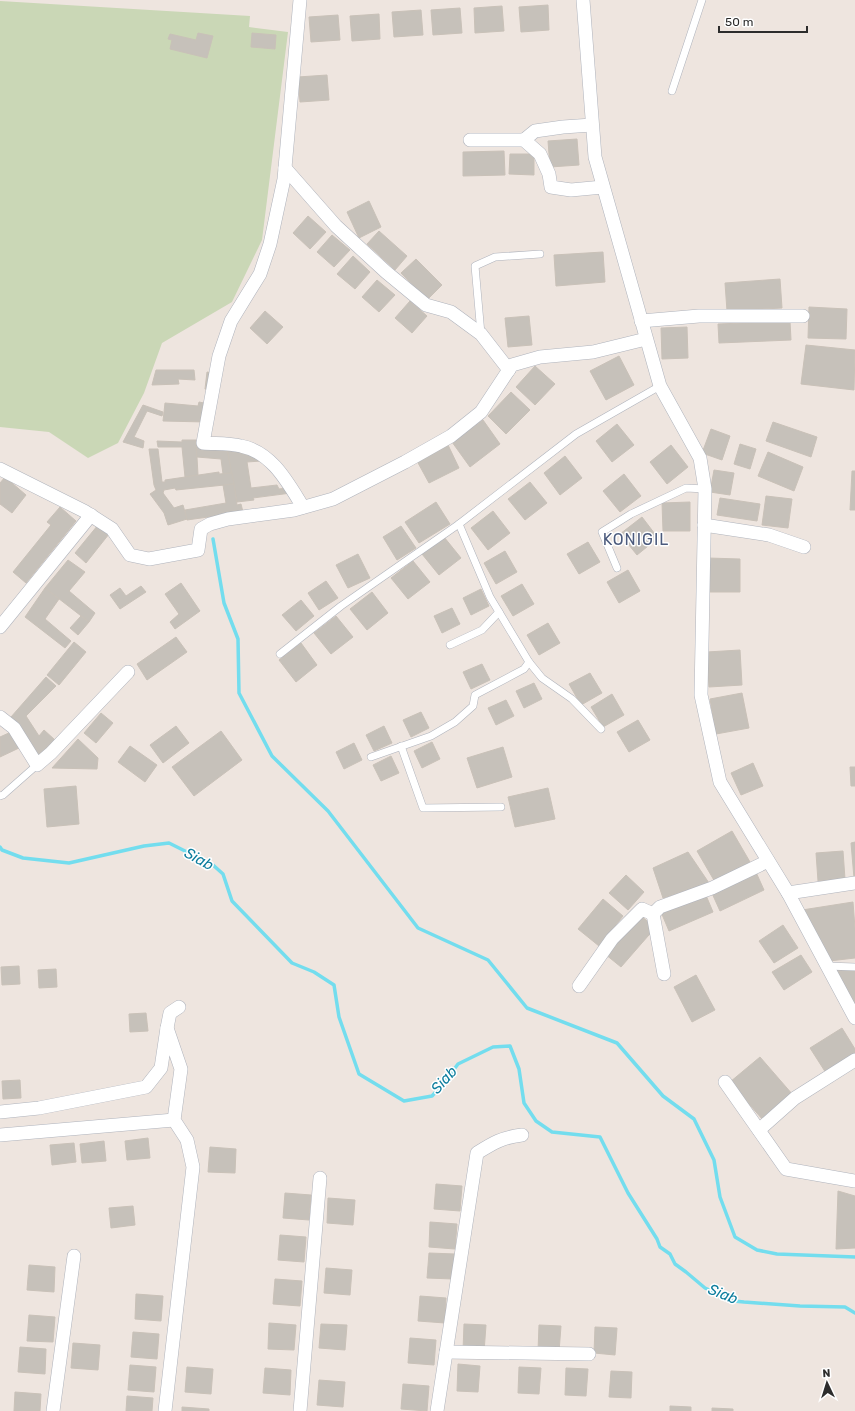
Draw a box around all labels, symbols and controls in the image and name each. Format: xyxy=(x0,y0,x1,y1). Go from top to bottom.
scale bar xyxy=(719,8,807,34)
text: 50 m xyxy=(725,15,753,29)
district label: KONIGIL xyxy=(603,530,669,549)
water label: Siab xyxy=(181,844,217,874)
water label: Siab xyxy=(427,1063,461,1097)
water label: Siab xyxy=(705,1280,741,1308)
north arrow xyxy=(807,1363,847,1403)
text: N xyxy=(822,1367,831,1380)

